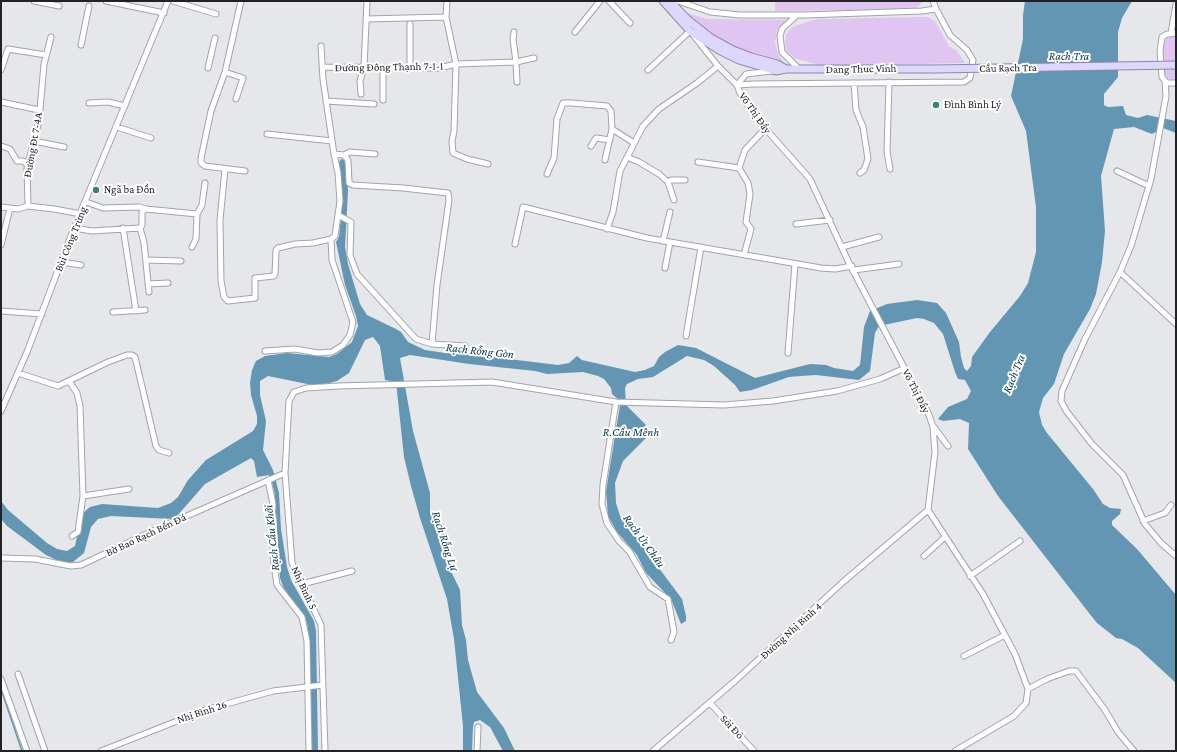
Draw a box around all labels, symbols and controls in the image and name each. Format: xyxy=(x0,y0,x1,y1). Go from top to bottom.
water label: Rạch Tra xyxy=(1049,49,1089,63)
street label: Đường Đông Thạnh 7-1-1 xyxy=(335,59,443,75)
street label: Cầu Rạch Tra xyxy=(979,61,1037,75)
street label: Dang Thuc Vinh xyxy=(825,62,897,76)
street label: Võ Thị Đầy xyxy=(736,90,774,136)
place label: Đình Bình Lý xyxy=(944,98,1001,112)
marker: Đình Bình Lý xyxy=(931,100,941,110)
street label: Đường Đt 7-4A xyxy=(21,111,45,179)
place label: Ngã ba Đồn xyxy=(104,183,155,197)
marker: Ngã ba Đồn xyxy=(91,185,101,195)
street label: Bùi Công Trừng xyxy=(52,205,90,273)
water label: Rạch Rỗng Gòn xyxy=(445,340,515,362)
water label: Rạch Tra xyxy=(1000,353,1028,395)
street label: Võ Thị Đầy xyxy=(899,367,933,415)
water label: R.Cầu Mênh xyxy=(603,425,659,439)
water label: Rạch Cầu Khởi xyxy=(261,504,283,572)
water label: Rạch Rỗng Lự xyxy=(429,509,461,573)
street label: Bờ Bao Rạch Bến Đá xyxy=(104,511,188,559)
water label: Rạch Út Châu xyxy=(620,512,668,570)
street label: Nhị Bình 5 xyxy=(288,564,320,612)
street label: Đường Nhị Bình 4 xyxy=(757,600,825,662)
street label: Nhị Bình 26 xyxy=(175,698,229,726)
street label: Sỏi Đỏ xyxy=(718,712,746,742)

